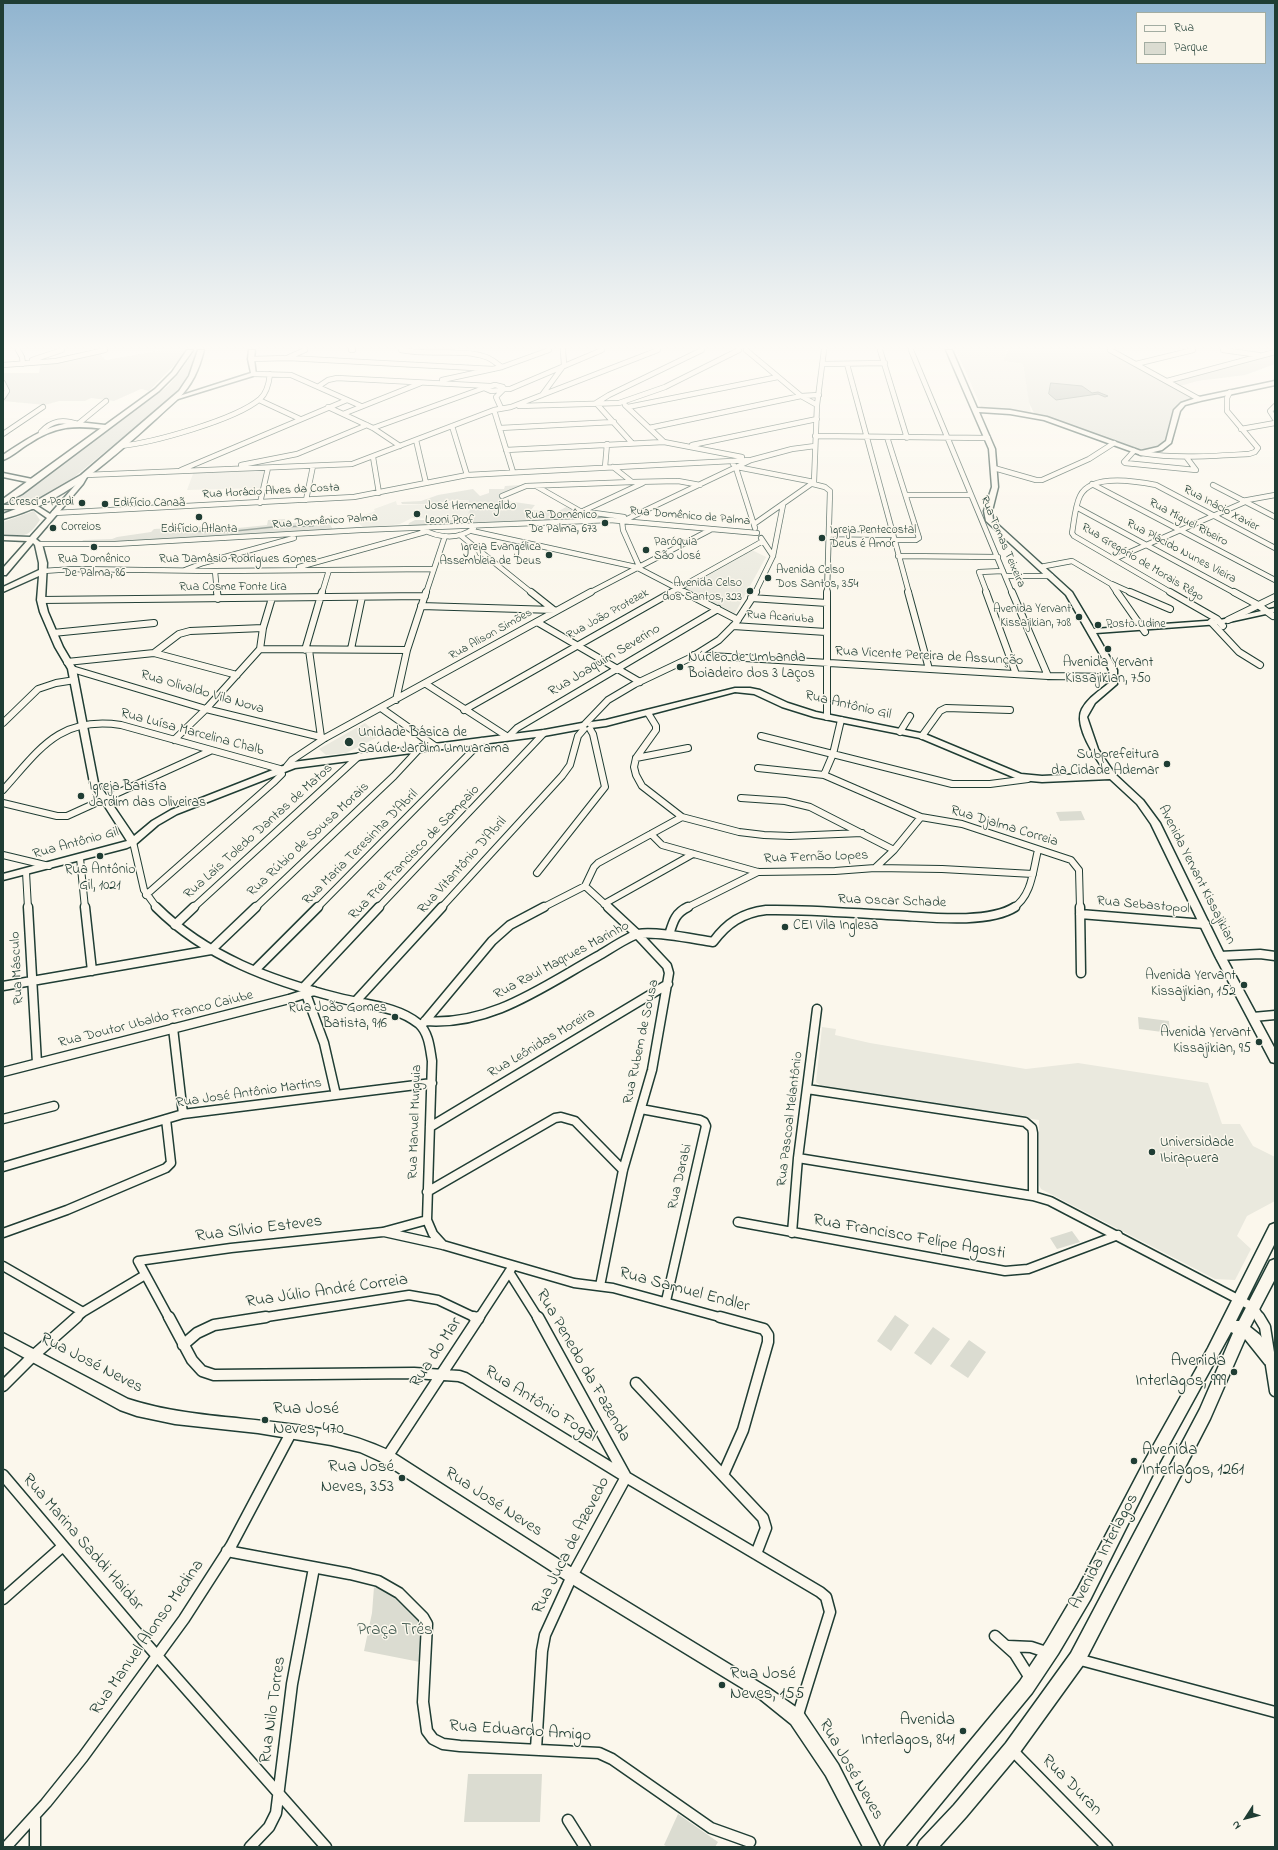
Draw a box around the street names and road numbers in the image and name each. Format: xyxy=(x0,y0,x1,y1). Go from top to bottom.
street label: Rua Horácio Alves da Costa xyxy=(202,481,340,503)
street label: Rua Inácio Xavier xyxy=(1181,483,1261,535)
street label: Rua Tomas Teixeira xyxy=(976,494,1028,590)
street label: Rua Miguel Ribeiro xyxy=(1146,496,1230,550)
street label: Rua Domênico de Palma xyxy=(629,505,751,529)
street label: Rua Domênico Palma xyxy=(272,511,378,533)
street label: Rua Plácido Nunes Vieira xyxy=(1124,517,1238,587)
street label: Rua Gregório de Morais Rêgo xyxy=(1078,521,1206,605)
street label: Rua Damásio Rodrigues Gomes xyxy=(159,553,317,567)
street label: Rua Cosme Fonte Lira xyxy=(179,581,287,595)
street label: Rua João Protezek xyxy=(564,586,652,644)
street label: Rua Alison Simões xyxy=(447,606,535,664)
street label: Rua Acariuba xyxy=(746,608,814,628)
street label: Rua Joaquim Severino xyxy=(546,621,664,701)
street label: Rua Vicente Pereira de Assunção xyxy=(834,644,1024,670)
street label: Rua Olivaldo Vila Nova xyxy=(138,667,266,719)
street label: Rua Antônio Gil xyxy=(803,688,893,724)
street label: Rua Luísa Marcelina Chalb xyxy=(118,706,266,760)
street label: Rua Laís Toledo Dantas de Matos xyxy=(181,761,337,903)
street label: Rua Rúbio de Sousa Morais xyxy=(245,779,373,901)
street label: Rua Frei Francisco de Sampaio xyxy=(346,782,484,924)
street label: Rua Maria Teresinha D'Abril xyxy=(300,787,422,909)
street label: Rua Djalma Correia xyxy=(948,803,1060,851)
street label: Avenida Yervant Kissajikian xyxy=(1154,803,1238,947)
street label: Rua Vitantônio D'Abril xyxy=(415,814,511,918)
street label: Rua Antônio Gil xyxy=(31,824,121,864)
street label: Rua Fernão Lopes xyxy=(763,848,869,868)
street label: Rua Oscar Schade xyxy=(838,892,946,912)
street label: Rua Sebastopol xyxy=(1096,894,1190,918)
street label: Rua Raul Maqrues Marinho xyxy=(492,918,632,1004)
street label: Rua Másculo xyxy=(8,931,28,1005)
street label: Rua Rubem de Sousa xyxy=(621,978,663,1106)
street label: Rua Doutor Ubaldo Franco Caiube xyxy=(57,988,255,1052)
street label: Rua Leônidas Moreira xyxy=(485,1005,599,1083)
street label: Rua Pascoal Melantônio xyxy=(774,1051,808,1187)
street label: Rua Manuel Murguia xyxy=(406,1064,426,1180)
street label: Rua José Antônio Martins xyxy=(175,1075,323,1113)
street label: Rua Darabi xyxy=(665,1143,697,1211)
street label: Rua Francisco Felipe Agosti xyxy=(811,1211,1007,1265)
street label: Rua Sílvio Esteves xyxy=(194,1212,324,1248)
street label: Rua Samuel Endler xyxy=(617,1264,751,1318)
street label: Rua Júlio André Correia xyxy=(245,1271,409,1313)
street label: Rua Penedo da Fazenda xyxy=(530,1286,634,1446)
street label: Rua do Mar xyxy=(407,1314,467,1392)
street label: Rua José Neves xyxy=(36,1329,146,1399)
street label: Rua Antônio Fogal xyxy=(480,1362,600,1448)
street label: Rua José Neves xyxy=(440,1464,546,1542)
street label: Rua Marina Saddi Haidar xyxy=(17,1470,147,1616)
street label: Rua Juca de Azevedo xyxy=(529,1474,615,1618)
street label: Avenida Interlagos xyxy=(1066,1491,1144,1613)
street label: Rua Manuel Alonso Medina xyxy=(87,1556,209,1720)
street label: Rua Nilo Torres xyxy=(256,1655,292,1765)
street label: Rua José Neves xyxy=(813,1716,887,1824)
street label: Rua Eduardo Amigo xyxy=(448,1717,592,1747)
street label: Rua Duran xyxy=(1036,1751,1106,1821)

